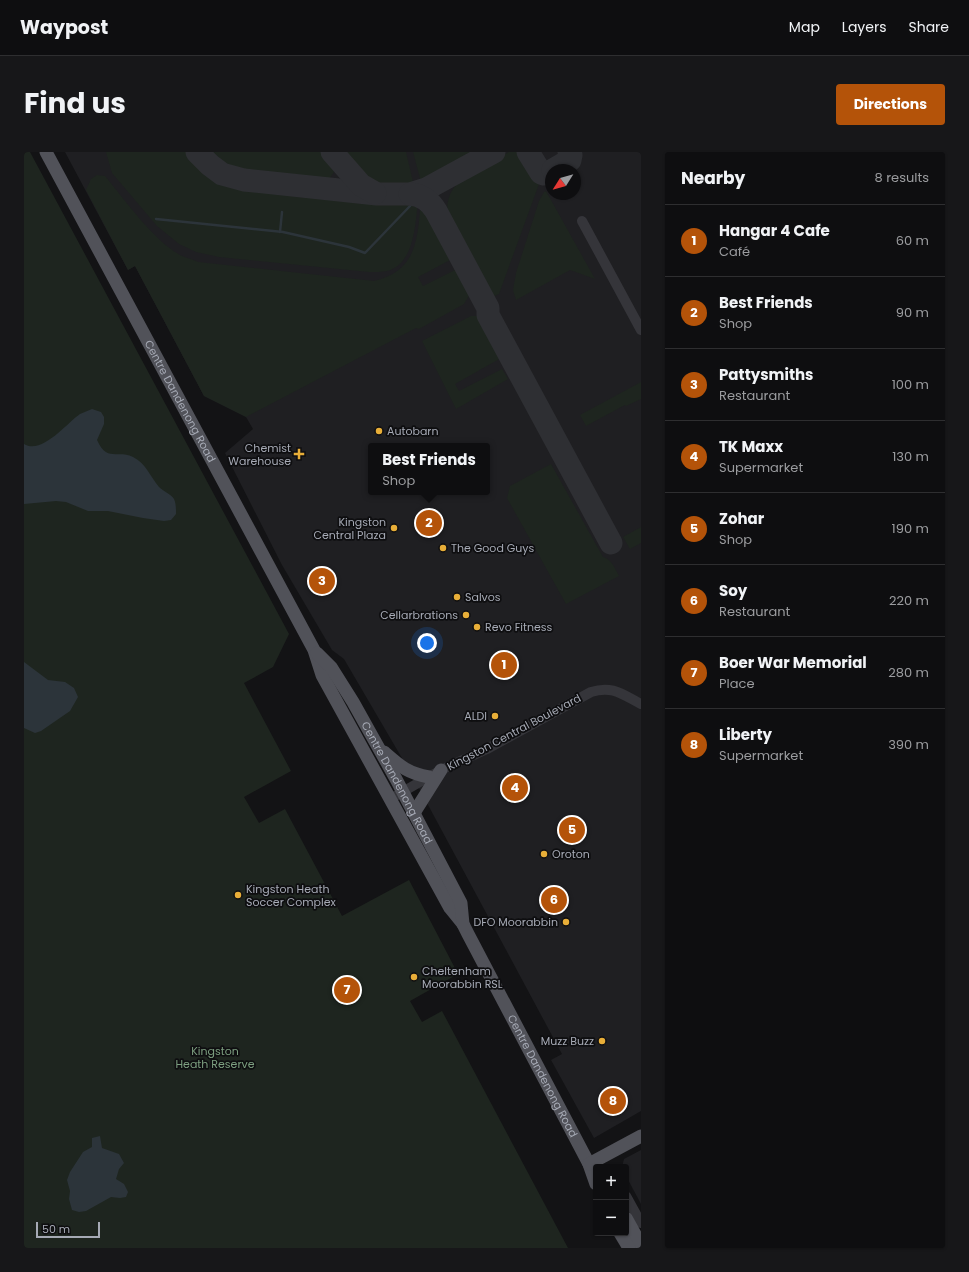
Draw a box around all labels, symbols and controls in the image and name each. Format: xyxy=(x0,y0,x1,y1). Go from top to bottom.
text: Waypost xyxy=(20,14,108,41)
text: Map xyxy=(789,17,820,37)
text: Layers xyxy=(842,17,886,37)
text: Share xyxy=(908,17,949,37)
text: Find us xyxy=(24,84,126,123)
button: Directions xyxy=(836,84,945,125)
north arrow xyxy=(545,164,581,200)
text: Nearby xyxy=(681,166,745,190)
text: 8 results xyxy=(875,168,929,187)
text: Hangar 4 Cafe xyxy=(719,220,830,241)
text: 1 xyxy=(692,231,696,250)
text: 60 m xyxy=(896,231,929,250)
text: Café xyxy=(719,242,750,261)
text: Best Friends xyxy=(719,292,813,313)
text: 2 xyxy=(690,303,698,322)
text: 90 m xyxy=(896,303,929,322)
text: Shop xyxy=(719,314,752,333)
street label: Centre Dandenong Road xyxy=(141,337,220,465)
text: Pattysmiths xyxy=(719,364,813,385)
text: 3 xyxy=(690,375,698,394)
text: 100 m xyxy=(892,375,929,394)
text: Restaurant xyxy=(719,386,790,405)
place label: Autobarn xyxy=(387,423,439,439)
marker: Autobarn xyxy=(374,426,384,436)
text: TK Maxx xyxy=(719,436,783,457)
place label: Chemist Warehouse xyxy=(228,440,291,469)
popup xyxy=(368,443,490,495)
text: 4 xyxy=(690,447,698,466)
text: 130 m xyxy=(892,447,929,466)
marker: Chemist Warehouse xyxy=(294,449,304,459)
text: Best Friends xyxy=(382,449,476,470)
text: Supermarket xyxy=(719,458,803,477)
text: Shop xyxy=(382,471,415,490)
pin: 2 xyxy=(416,508,442,538)
text: Zohar xyxy=(719,508,764,529)
place label: Kingston Central Plaza xyxy=(314,514,386,543)
text: 5 xyxy=(690,519,698,538)
text: 190 m xyxy=(892,519,929,538)
marker: Kingston Central Plaza xyxy=(389,523,399,533)
text: Shop xyxy=(719,530,752,549)
place label: The Good Guys xyxy=(451,540,535,556)
marker: The Good Guys xyxy=(438,543,448,553)
pin: 3 xyxy=(309,566,335,596)
text: Soy xyxy=(719,580,747,601)
place label: Salvos xyxy=(465,589,501,605)
text: 6 xyxy=(690,591,698,610)
text: 220 m xyxy=(889,591,929,610)
marker: Salvos xyxy=(452,592,462,602)
text: Restaurant xyxy=(719,602,790,621)
place label: Cellarbrations xyxy=(380,607,458,623)
marker: Cellarbrations xyxy=(461,610,471,620)
place label: Revo Fitness xyxy=(485,619,553,635)
marker: Revo Fitness xyxy=(472,622,482,632)
your location xyxy=(417,633,437,653)
pin: 1 xyxy=(491,650,517,680)
text: Boer War Memorial xyxy=(719,652,867,673)
text: 7 xyxy=(691,663,697,682)
text: 280 m xyxy=(888,663,929,682)
text: Place xyxy=(719,674,754,693)
street label: Kingston Central Boulevard xyxy=(444,690,584,774)
place label: ALDI xyxy=(464,708,487,724)
marker: ALDI xyxy=(490,711,500,721)
street label: Centre Dandenong Road xyxy=(357,719,437,847)
text: Liberty xyxy=(719,724,772,745)
text: 8 xyxy=(690,735,698,754)
text: 390 m xyxy=(888,735,929,754)
text: Supermarket xyxy=(719,746,803,765)
pin: 4 xyxy=(502,773,528,803)
pin: 5 xyxy=(559,815,585,845)
place label: Oroton xyxy=(552,846,590,862)
marker: Oroton xyxy=(539,849,549,859)
place label: Kingston Heath Soccer Complex xyxy=(246,881,337,910)
pin: 6 xyxy=(541,885,567,915)
marker: Kingston Heath Soccer Complex xyxy=(233,890,243,900)
place label: DFO Moorabbin xyxy=(473,914,558,930)
marker: DFO Moorabbin xyxy=(561,917,571,927)
place label: Cheltenham Moorabbin RSL xyxy=(422,963,503,992)
marker: Cheltenham Moorabbin RSL xyxy=(409,972,419,982)
pin: 7 xyxy=(334,975,360,1005)
street label: Centre Dandenong Road xyxy=(504,1012,582,1140)
place label: Muzz Buzz xyxy=(541,1033,594,1049)
marker: Muzz Buzz xyxy=(597,1036,607,1046)
park label: Kingston Heath Reserve xyxy=(175,1043,255,1072)
pin: 8 xyxy=(600,1086,626,1116)
map controls xyxy=(593,1164,629,1236)
button: + xyxy=(593,1164,629,1200)
button: − xyxy=(593,1200,629,1236)
scale bar xyxy=(36,1220,100,1239)
text: 50 m xyxy=(42,1221,70,1237)

